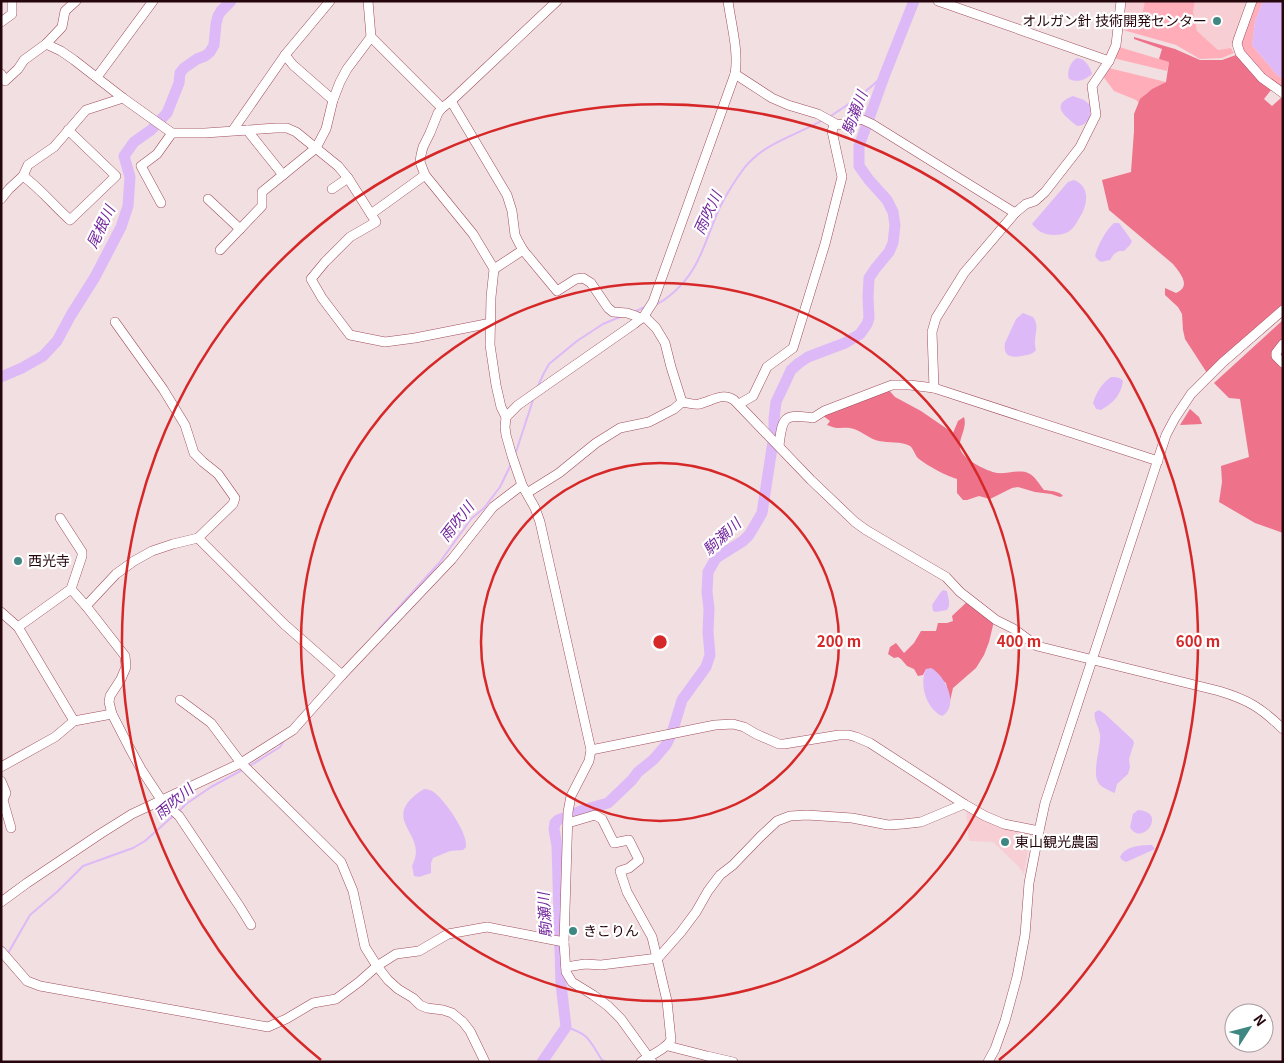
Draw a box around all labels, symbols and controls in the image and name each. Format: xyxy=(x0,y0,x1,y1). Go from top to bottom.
place label: オルガン針 技術開発センター xyxy=(1022,10,1207,30)
marker: オルガン針 技術開発センター xyxy=(1211,15,1223,27)
water label: 駒瀬川 xyxy=(836,86,872,137)
water label: 雨吹川 xyxy=(688,186,727,237)
water label: 尾根川 xyxy=(80,200,120,251)
water label: 雨吹川 xyxy=(434,495,479,545)
water label: 駒瀬川 xyxy=(697,512,746,559)
place label: 西光寺 xyxy=(28,550,70,570)
marker: 西光寺 xyxy=(12,555,24,567)
text: 200 m xyxy=(817,630,861,651)
text: 400 m xyxy=(997,630,1041,651)
text: 600 m xyxy=(1176,630,1220,651)
centre of rings xyxy=(651,633,669,651)
water label: 雨吹川 xyxy=(149,777,199,823)
place label: 東山観光農園 xyxy=(1015,831,1099,851)
marker: 東山観光農園 xyxy=(999,836,1011,848)
water label: 駒瀬川 xyxy=(532,890,555,938)
place label: きこりん xyxy=(583,920,639,940)
marker: きこりん xyxy=(567,925,579,937)
north arrow xyxy=(1224,1003,1274,1053)
text: N xyxy=(1249,1010,1272,1030)

